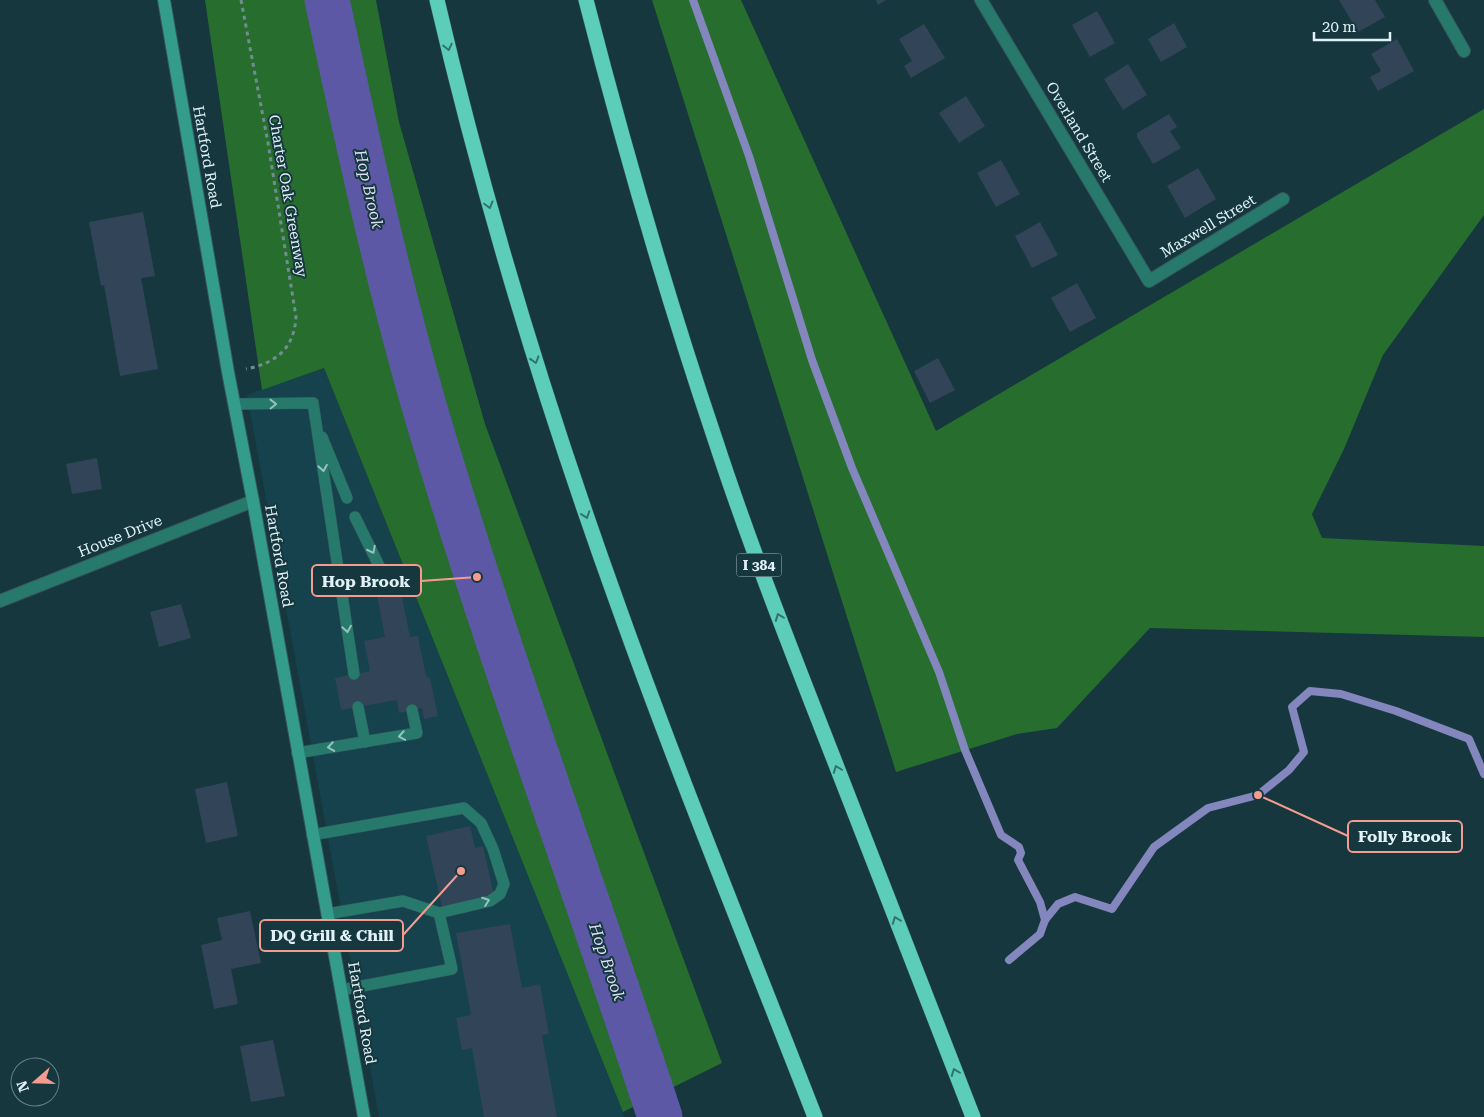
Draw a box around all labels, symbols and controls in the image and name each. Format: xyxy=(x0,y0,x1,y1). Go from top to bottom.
scale bar xyxy=(1314,10,1390,42)
text: 20 m xyxy=(1322,18,1357,36)
one-way arrow xyxy=(442,43,453,52)
street label: Overland Street xyxy=(1042,79,1116,186)
street label: Hartford Road xyxy=(189,104,225,210)
street label: Charter Oak Greenway xyxy=(265,113,311,279)
water label: Hop Brook xyxy=(350,147,387,231)
street label: Maxwell Street xyxy=(1157,190,1259,261)
one-way arrow xyxy=(483,200,494,209)
one-way arrow xyxy=(530,356,540,364)
one-way arrow xyxy=(270,398,278,409)
one-way arrow xyxy=(317,464,327,473)
street label: Hartford Road xyxy=(261,503,297,609)
one-way arrow xyxy=(580,510,590,518)
street label: House Drive xyxy=(75,511,165,561)
one-way arrow xyxy=(366,545,376,554)
road number: I 384 xyxy=(736,554,782,576)
callout: Hop Brook xyxy=(312,565,421,596)
text: Hop Brook xyxy=(322,572,410,591)
one-way arrow xyxy=(775,613,785,622)
one-way arrow xyxy=(341,625,352,633)
one-way arrow xyxy=(398,730,407,740)
one-way arrow xyxy=(327,742,335,752)
one-way arrow xyxy=(833,765,843,773)
callout: Folly Brook xyxy=(1348,821,1462,852)
text: Folly Brook xyxy=(1358,827,1452,846)
one-way arrow xyxy=(481,897,490,907)
one-way arrow xyxy=(892,916,902,925)
callout: DQ Grill & Chill xyxy=(260,920,403,951)
water label: Hop Brook xyxy=(585,920,629,1004)
text: DQ Grill & Chill xyxy=(270,926,395,945)
street label: Hartford Road xyxy=(344,960,380,1066)
north arrow xyxy=(10,1057,60,1107)
one-way arrow xyxy=(951,1068,961,1076)
text: N xyxy=(13,1078,32,1094)

